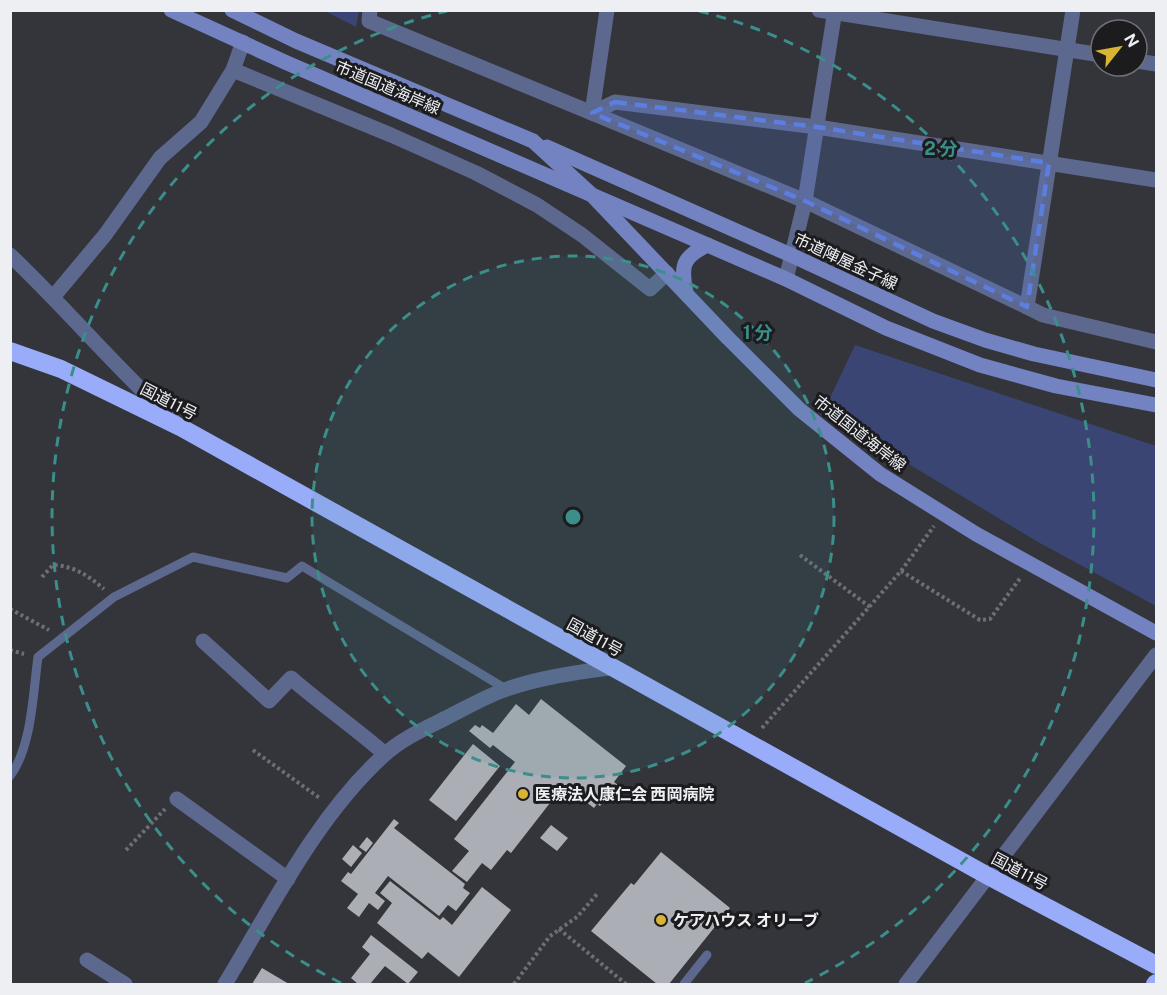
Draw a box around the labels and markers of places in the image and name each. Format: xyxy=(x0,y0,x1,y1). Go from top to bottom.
centre of rings xyxy=(563,507,583,527)
place label: 医療法人康仁会 西岡病院 xyxy=(535,785,715,804)
marker: 医療法人康仁会 西岡病院 xyxy=(516,787,530,801)
place label: ケアハウス オリーブ xyxy=(673,911,819,930)
marker: ケアハウス オリーブ xyxy=(654,913,668,927)

